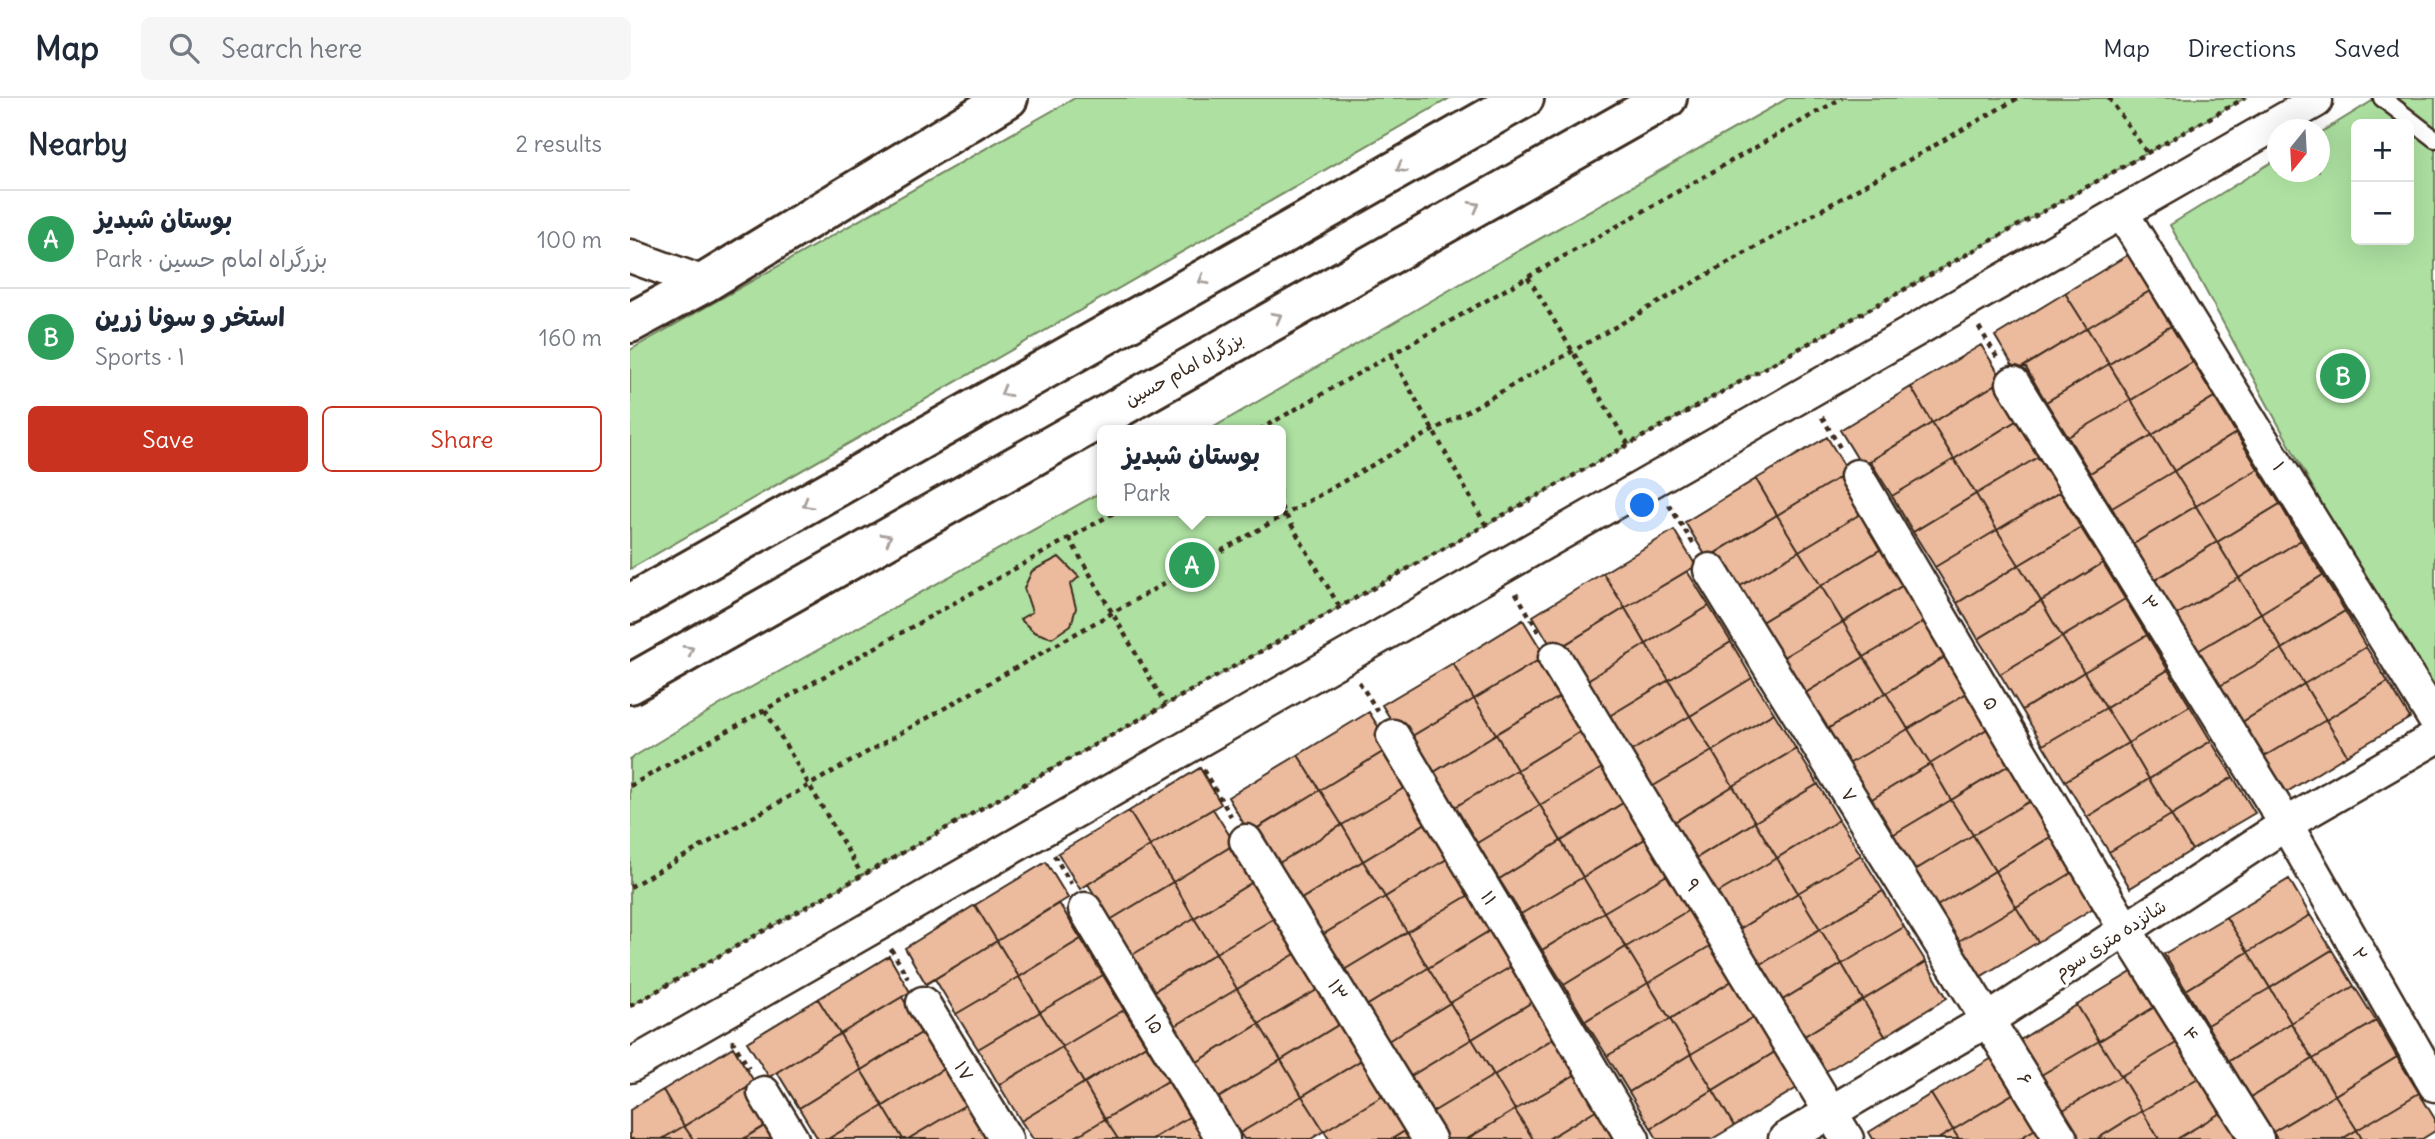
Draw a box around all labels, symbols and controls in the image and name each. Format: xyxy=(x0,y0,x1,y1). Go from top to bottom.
search box xyxy=(141,17,631,80)
text: Map xyxy=(35,27,99,69)
icon: search xyxy=(165,29,203,67)
text: Search here xyxy=(221,32,362,65)
text: Map xyxy=(2103,33,2150,63)
text: Directions xyxy=(2188,33,2296,63)
text: Saved xyxy=(2334,33,2400,63)
north arrow xyxy=(2267,119,2330,182)
map controls xyxy=(2351,119,2414,245)
button: + xyxy=(2351,119,2414,182)
text: Nearby xyxy=(28,125,128,163)
text: 2 results xyxy=(516,129,602,158)
one-way arrow xyxy=(1396,160,1408,173)
button: − xyxy=(2351,182,2414,245)
one-way arrow xyxy=(1468,201,1481,214)
text: بوستان شبدیز xyxy=(95,202,232,235)
text: A xyxy=(44,225,58,254)
text: 100 m xyxy=(537,225,602,254)
text: Park · بزرگراه امام حسین xyxy=(95,244,327,273)
one-way arrow xyxy=(1198,272,1210,285)
text: استخر و سونا زرین xyxy=(95,300,285,333)
one-way arrow xyxy=(1269,312,1282,325)
text: B xyxy=(43,323,59,352)
text: 160 m xyxy=(539,323,602,352)
street label: بزرگراه امام حسین xyxy=(1121,327,1249,414)
text: Sports · ۱ xyxy=(95,342,186,371)
pin: B xyxy=(2320,350,2366,402)
one-way arrow xyxy=(1000,384,1012,397)
button: Save xyxy=(28,406,308,472)
button: Share xyxy=(322,406,602,472)
popup xyxy=(1097,425,1286,516)
text: بوستان شبدیز xyxy=(1123,438,1260,471)
street label: ۱ xyxy=(2268,457,2290,475)
text: Park xyxy=(1123,478,1170,507)
your location xyxy=(1625,488,1659,522)
one-way arrow xyxy=(802,496,814,509)
one-way arrow xyxy=(880,533,892,546)
pin: A xyxy=(1169,539,1215,591)
street label: ۳ xyxy=(2136,591,2164,615)
one-way arrow xyxy=(682,646,695,659)
street label: ۵ xyxy=(1978,692,2004,714)
street label: ۷ xyxy=(1836,784,1862,806)
street label: ۹ xyxy=(1680,874,1706,896)
street label: ۱۱ xyxy=(1476,886,1502,910)
street label: شانزده متری سوم xyxy=(2050,894,2172,986)
street label: ۲ xyxy=(2347,943,2373,965)
street label: ۱۳ xyxy=(1323,975,1353,1005)
street label: ۱۵ xyxy=(1139,1010,1169,1038)
street label: ۴ xyxy=(2178,1022,2204,1046)
street label: ۱۷ xyxy=(949,1057,979,1085)
street label: ۶ xyxy=(2012,1068,2038,1090)

